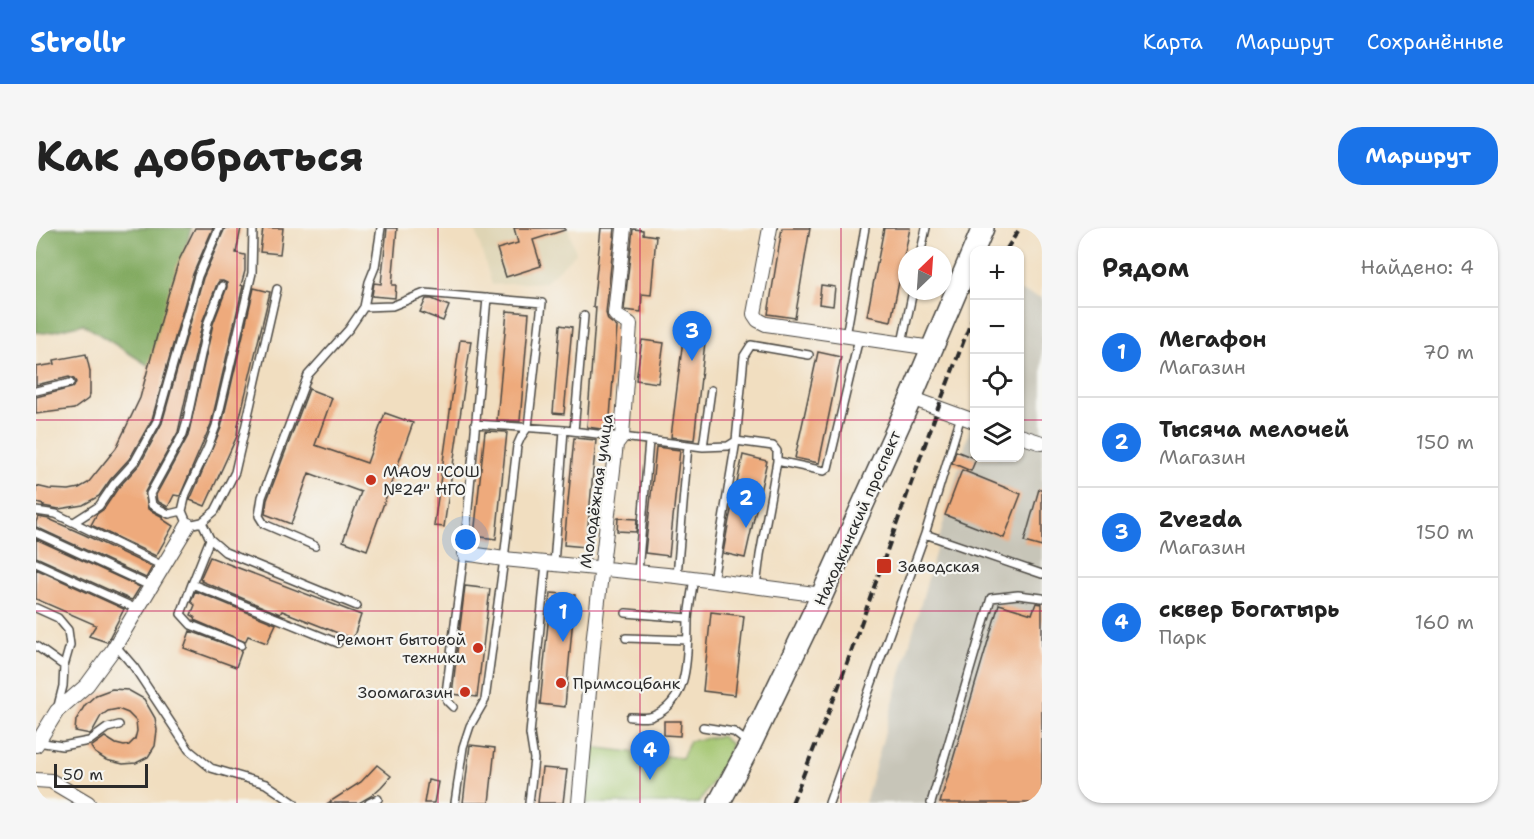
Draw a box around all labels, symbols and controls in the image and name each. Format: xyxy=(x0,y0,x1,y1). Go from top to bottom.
text: Strollr xyxy=(30,23,126,61)
text: Карта xyxy=(1143,28,1203,56)
text: Маршрут xyxy=(1236,28,1334,56)
text: Сохранённые xyxy=(1367,28,1504,56)
button: Маршрут xyxy=(1338,127,1498,185)
text: Как добраться xyxy=(36,128,364,184)
north arrow xyxy=(898,246,952,300)
map controls xyxy=(970,246,1024,462)
button: + xyxy=(970,246,1024,300)
text: Рядом xyxy=(1102,250,1189,285)
text: Найдено: 4 xyxy=(1361,254,1474,280)
button: − xyxy=(970,300,1024,354)
pin: 3 xyxy=(672,312,712,361)
text: Мегафон xyxy=(1159,325,1267,354)
text: 1 xyxy=(1117,339,1126,365)
text: 70 m xyxy=(1422,339,1474,365)
button: locate xyxy=(970,354,1024,408)
text: Магазин xyxy=(1159,354,1246,380)
button: layers xyxy=(970,408,1024,462)
street label: Молодёжная улица xyxy=(575,412,618,570)
text: Тысяча мелочей xyxy=(1159,415,1349,444)
street label: Находкинский проспект xyxy=(809,426,906,609)
text: 2 xyxy=(1115,429,1129,455)
text: 150 m xyxy=(1416,429,1474,455)
text: Магазин xyxy=(1159,444,1246,470)
place label: МАОУ "СОШ №24" НГО xyxy=(383,461,480,500)
marker: МАОУ "СОШ №24" НГО xyxy=(364,473,378,487)
pin: 2 xyxy=(726,478,766,528)
text: Zvezda xyxy=(1159,505,1242,534)
text: 3 xyxy=(1115,519,1129,545)
text: 150 m xyxy=(1416,519,1474,545)
your location xyxy=(451,525,480,554)
text: Магазин xyxy=(1159,534,1246,560)
place label: Заводская xyxy=(898,556,980,577)
marker: Заводская xyxy=(875,557,893,575)
pin: 1 xyxy=(544,592,582,642)
text: сквер Богатырь xyxy=(1159,595,1339,624)
text: 4 xyxy=(1115,609,1129,635)
text: 160 m xyxy=(1415,609,1474,635)
text: Парк xyxy=(1159,624,1206,650)
place label: Ремонт бытовой техники xyxy=(336,629,466,668)
marker: Ремонт бытовой техники xyxy=(471,641,485,655)
place label: Примсоцбанк xyxy=(573,673,681,694)
marker: Примсоцбанк xyxy=(554,676,568,690)
place label: Зоомагазин xyxy=(358,682,453,703)
marker: Зоомагазин xyxy=(458,685,472,699)
pin: 4 xyxy=(630,730,670,780)
scale bar xyxy=(54,761,148,788)
text: 50 m xyxy=(63,764,103,785)

